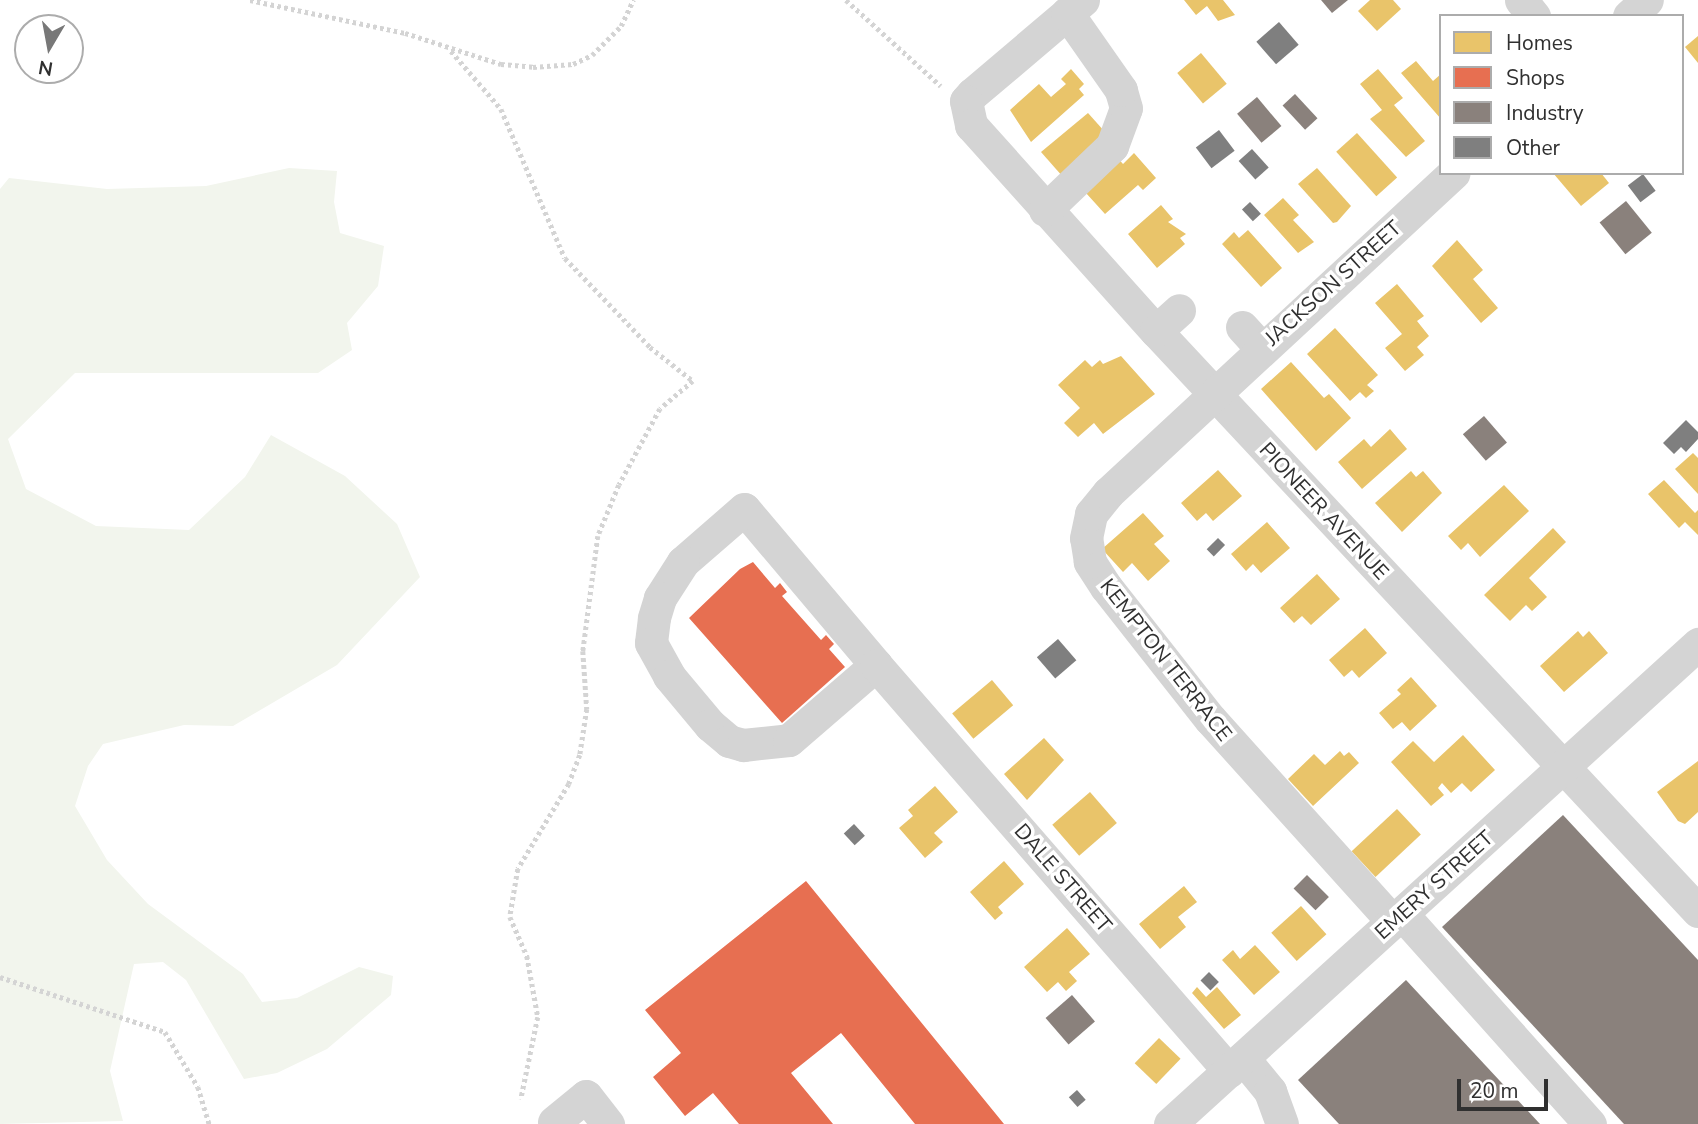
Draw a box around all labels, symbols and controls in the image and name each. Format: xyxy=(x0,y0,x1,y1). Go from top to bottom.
north arrow xyxy=(14,14,84,84)
legend xyxy=(1439,14,1684,175)
text: Homes xyxy=(1506,29,1573,57)
text: N xyxy=(36,54,55,82)
text: Shops xyxy=(1506,64,1565,92)
text: Industry xyxy=(1506,99,1584,127)
text: Other xyxy=(1506,134,1560,162)
street label: JACKSON STREET xyxy=(1260,215,1406,351)
street label: PIONEER AVENUE xyxy=(1254,437,1394,585)
street label: KEMPTON TERRACE xyxy=(1095,574,1237,746)
street label: DALE STREET xyxy=(1009,818,1117,938)
street label: EMERY STREET xyxy=(1370,825,1498,945)
scale bar xyxy=(1460,1064,1551,1108)
text: 20 m xyxy=(1470,1077,1519,1105)

